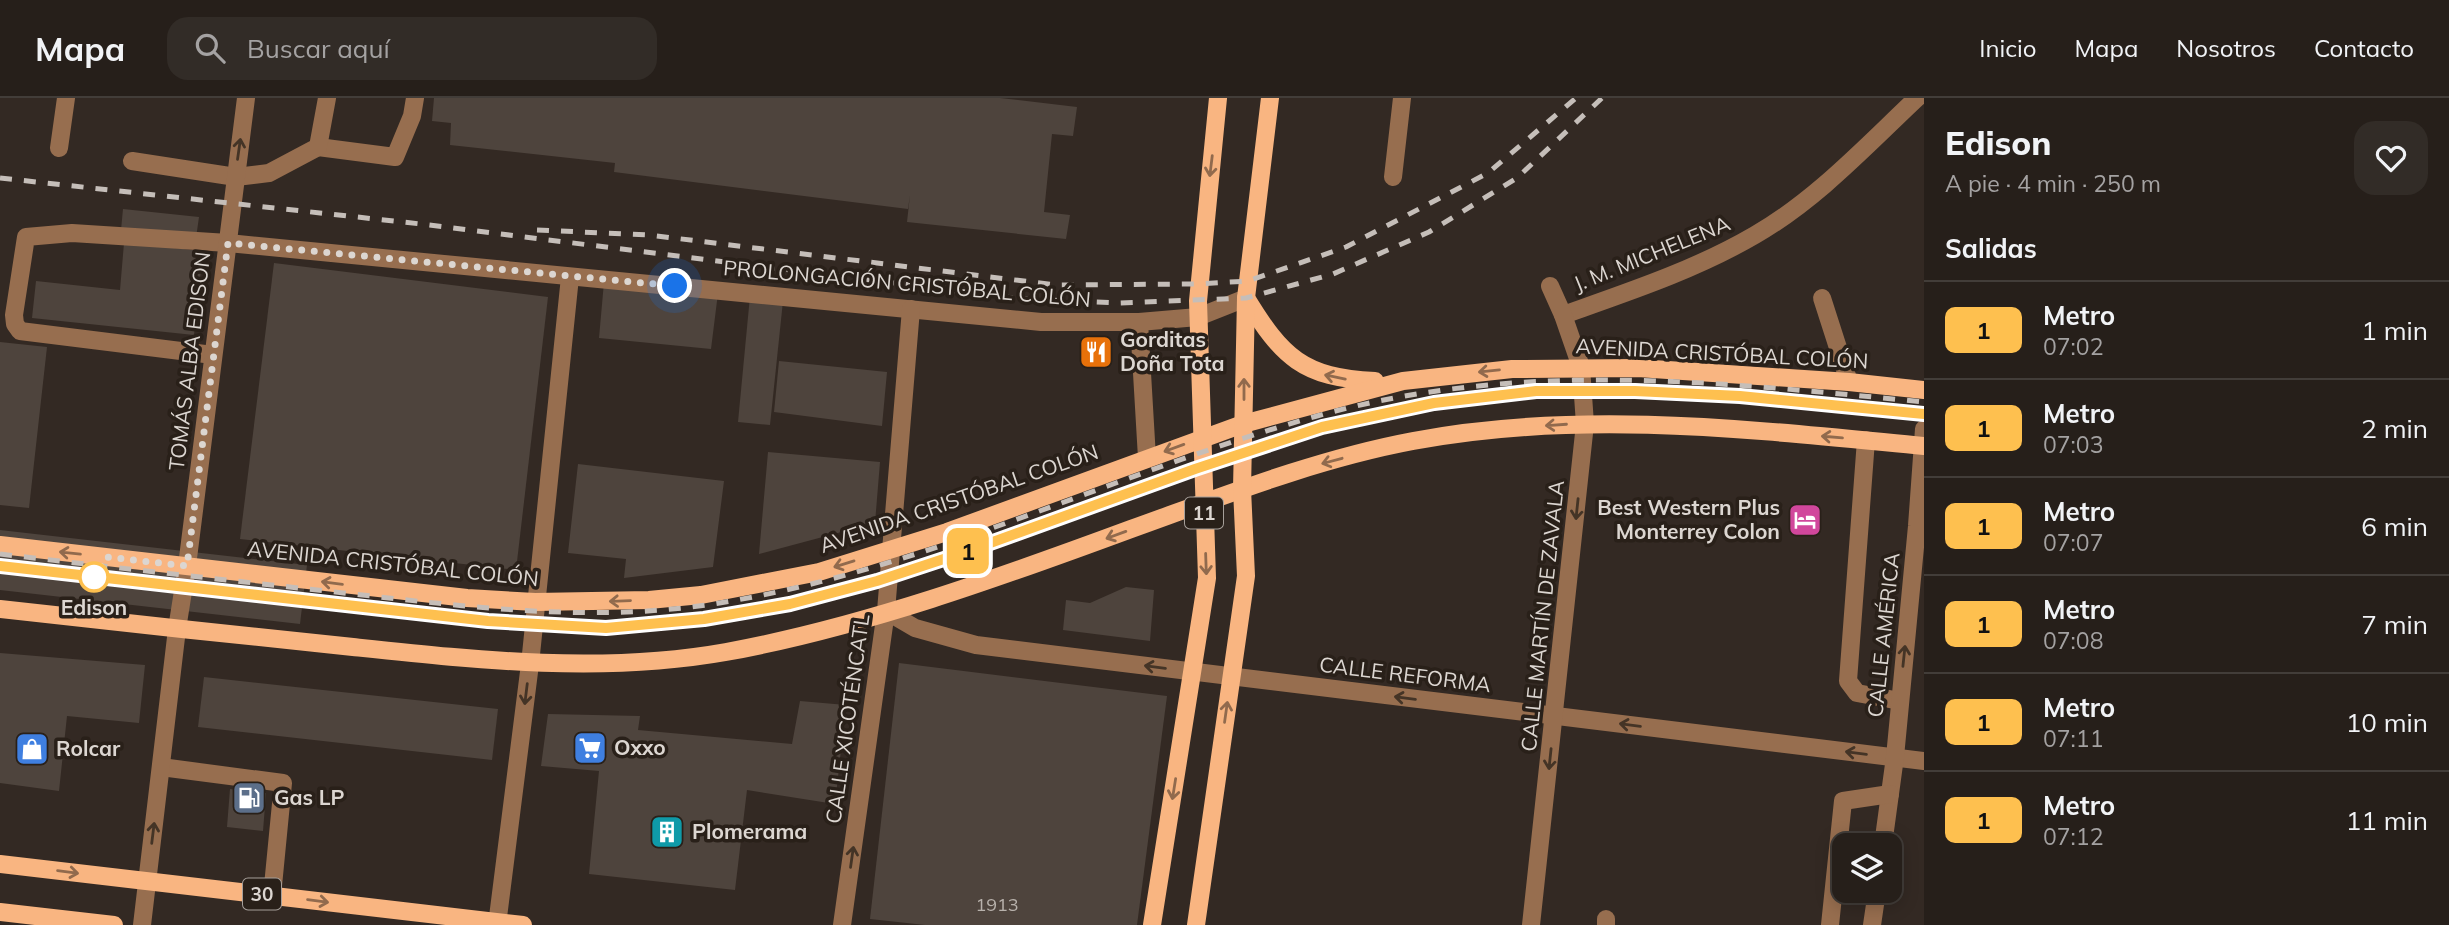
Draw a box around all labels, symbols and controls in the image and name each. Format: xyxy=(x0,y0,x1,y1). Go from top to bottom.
search box xyxy=(167,17,657,80)
text: Mapa xyxy=(35,28,125,69)
icon: search xyxy=(191,29,229,67)
text: Buscar aquí xyxy=(247,32,390,65)
text: Inicio xyxy=(1979,33,2036,63)
text: Mapa xyxy=(2074,33,2138,63)
text: Nosotros xyxy=(2176,33,2276,63)
text: Contacto xyxy=(2314,33,2414,63)
button: heart xyxy=(2354,121,2428,195)
text: Edison xyxy=(1945,122,2051,163)
one-way arrow xyxy=(233,138,246,161)
one-way arrow xyxy=(1204,154,1217,177)
text: A pie · 4 min · 250 m xyxy=(1945,169,2161,198)
street label: J. M. MICHELENA xyxy=(1570,210,1734,296)
text: Salidas xyxy=(1945,232,2037,265)
street label: TOMÁS ALBA EDISON xyxy=(163,250,215,472)
street label: PROLONGACIÓN CRISTÓBAL COLÓN xyxy=(722,254,1092,312)
your location xyxy=(657,268,692,303)
text: Metro xyxy=(2043,299,2115,332)
text: 1 min xyxy=(2361,314,2428,347)
text: 1 xyxy=(1976,315,1991,345)
place label: Gorditas Doña Tota xyxy=(1120,326,1225,376)
street label: AVENIDA CRISTÓBAL COLÓN xyxy=(1575,332,1869,374)
text: 07:02 xyxy=(2043,332,2103,361)
restaurant icon: Gorditas Doña Tota xyxy=(1077,333,1115,371)
one-way arrow xyxy=(1479,365,1501,378)
one-way arrow xyxy=(1324,370,1347,383)
one-way arrow xyxy=(1237,377,1251,400)
text: Metro xyxy=(2043,397,2115,430)
text: 2 min xyxy=(2361,412,2428,445)
text: 1 xyxy=(1976,413,1991,443)
one-way arrow xyxy=(1544,419,1567,432)
one-way arrow xyxy=(1821,430,1843,443)
text: 07:03 xyxy=(2043,430,2103,459)
street label: AVENIDA CRISTÓBAL COLÓN xyxy=(816,438,1101,558)
one-way arrow xyxy=(1164,443,1186,455)
one-way arrow xyxy=(1321,456,1343,469)
street label: CALLE MARTÍN DE ZAVALA xyxy=(1515,478,1569,753)
place label: Best Western Plus Monterrey Colon xyxy=(1597,494,1780,544)
text: Metro xyxy=(2043,495,2115,528)
one-way arrow xyxy=(1570,497,1583,519)
road number: 11 xyxy=(1185,498,1223,528)
hotel icon: Best Western Plus Monterrey Colon xyxy=(1786,501,1824,539)
text: 6 min xyxy=(2361,510,2428,543)
text: 1 xyxy=(1976,511,1991,541)
line badge: 1 xyxy=(945,528,991,574)
text: 07:07 xyxy=(2043,528,2103,557)
one-way arrow xyxy=(1106,530,1128,542)
street label: AVENIDA CRISTÓBAL COLÓN xyxy=(246,535,540,591)
text: 1 xyxy=(961,536,975,566)
one-way arrow xyxy=(60,546,82,559)
street label: CALLE AMÉRICA xyxy=(1861,551,1905,718)
one-way arrow xyxy=(1200,552,1213,575)
one-way arrow xyxy=(833,559,855,572)
marker: Edison xyxy=(79,562,109,592)
one-way arrow xyxy=(321,577,343,590)
text: Metro xyxy=(2043,593,2115,626)
place label: Edison xyxy=(61,594,127,620)
one-way arrow xyxy=(609,595,632,608)
text: 7 min xyxy=(2361,608,2428,641)
text: 1 xyxy=(1976,609,1991,639)
street label: CALLE XICOTÉNCATL xyxy=(819,612,875,825)
text: 07:08 xyxy=(2043,626,2103,655)
one-way arrow xyxy=(1898,645,1911,668)
street label: CALLE REFORMA xyxy=(1318,651,1493,698)
one-way arrow xyxy=(1144,660,1166,673)
one-way arrow xyxy=(519,682,532,705)
one-way arrow xyxy=(1394,691,1416,704)
text: Metro xyxy=(2043,691,2115,724)
one-way arrow xyxy=(1220,701,1233,724)
text: 10 min xyxy=(2346,706,2428,739)
text: 1 xyxy=(1976,707,1991,737)
one-way arrow xyxy=(1620,719,1642,732)
text: 07:11 xyxy=(2043,724,2103,753)
supermarket icon: Oxxo xyxy=(571,729,609,767)
shop icon: Rolcar xyxy=(13,730,51,768)
place label: Oxxo xyxy=(614,734,666,760)
place label: Rolcar xyxy=(56,735,121,761)
one-way arrow xyxy=(1845,746,1868,759)
one-way arrow xyxy=(1543,747,1556,770)
one-way arrow xyxy=(1167,777,1180,800)
fuel station icon: Gas LP xyxy=(230,779,268,817)
place label: Gas LP xyxy=(274,784,345,810)
text: Metro xyxy=(2043,789,2115,822)
text: 11 min xyxy=(2346,804,2428,837)
text: 1 xyxy=(1976,805,1991,835)
building icon: Plomerama xyxy=(648,813,686,851)
place label: Plomerama xyxy=(692,818,807,844)
one-way arrow xyxy=(146,822,159,845)
text: 07:12 xyxy=(2043,822,2103,851)
map controls xyxy=(1832,833,1902,903)
button: layers xyxy=(1832,833,1902,903)
one-way arrow xyxy=(846,847,859,869)
one-way arrow xyxy=(56,865,79,878)
road number: 30 xyxy=(243,878,281,909)
house number: 1913 xyxy=(975,893,1019,916)
one-way arrow xyxy=(306,895,329,908)

